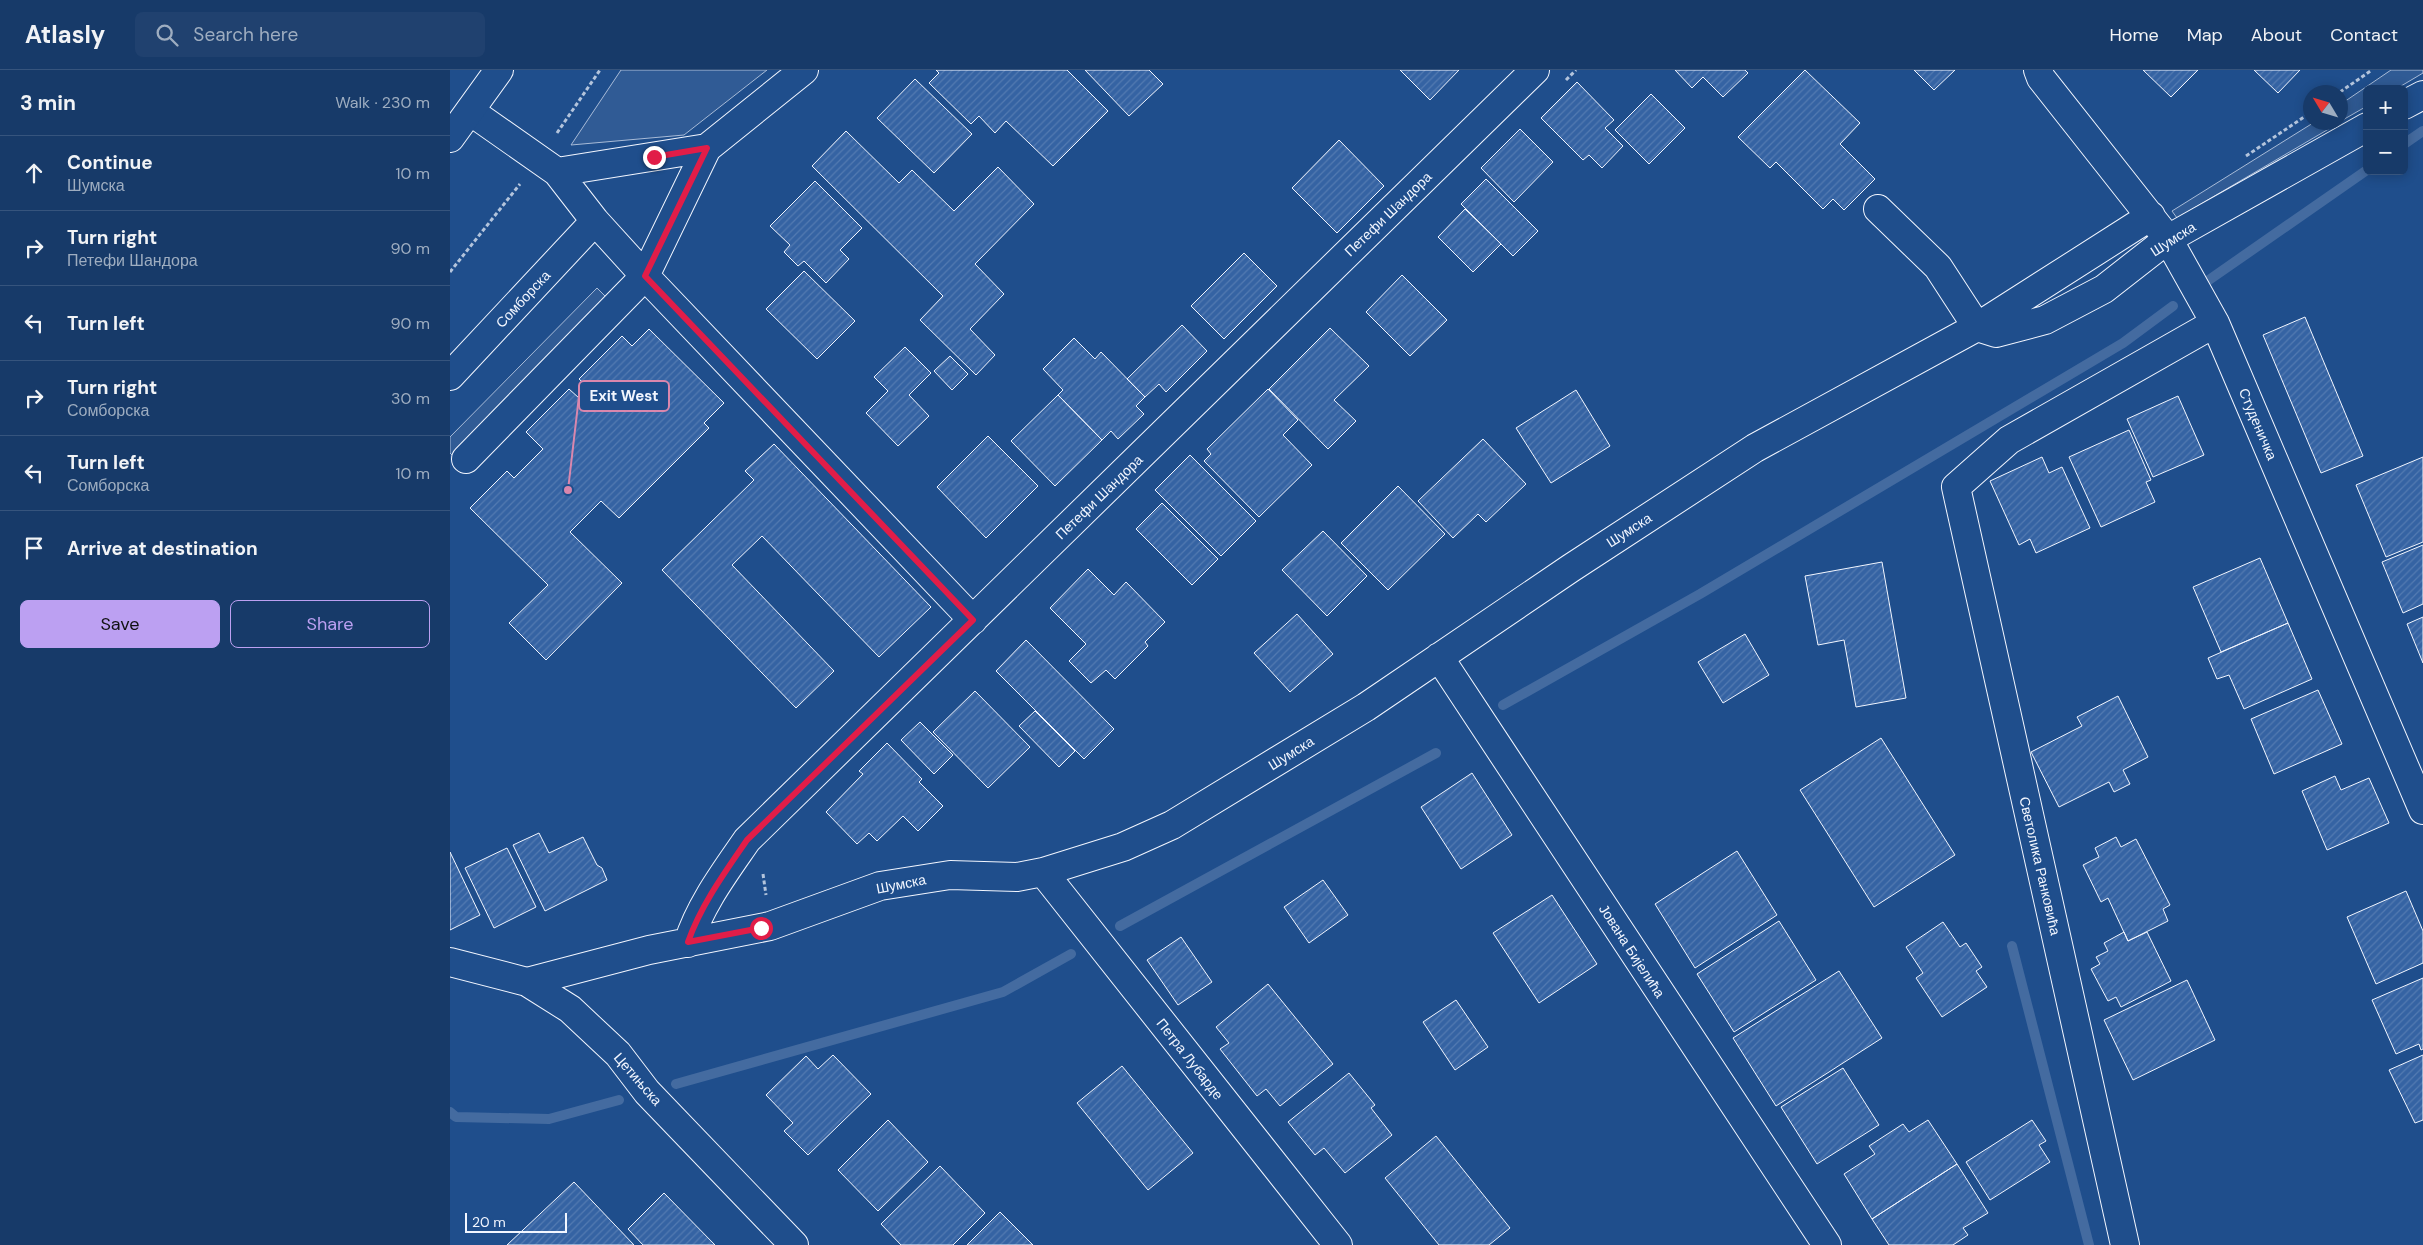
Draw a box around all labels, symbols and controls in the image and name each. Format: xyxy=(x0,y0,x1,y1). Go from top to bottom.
search box xyxy=(135,12,485,57)
text: Atlasly xyxy=(25,19,105,50)
icon: search xyxy=(153,21,181,49)
text: Search here xyxy=(193,22,298,47)
text: Home xyxy=(2109,23,2159,47)
text: Map xyxy=(2187,23,2223,47)
text: About xyxy=(2251,23,2302,47)
text: Contact xyxy=(2330,23,2398,47)
north arrow xyxy=(2303,85,2348,130)
map controls xyxy=(2363,85,2408,175)
button: + xyxy=(2363,85,2408,130)
text: 3 min xyxy=(20,89,76,117)
text: Walk · 230 m xyxy=(335,92,430,113)
button: − xyxy=(2363,130,2408,175)
route end xyxy=(643,146,666,169)
text: Continue xyxy=(67,150,153,175)
icon: ahead xyxy=(20,159,48,187)
text: 10 m xyxy=(396,163,430,184)
street label: Петефи Шандора xyxy=(1341,168,1436,260)
text: Шумска xyxy=(67,175,125,196)
street label: Шумска xyxy=(2147,218,2199,260)
text: Turn right xyxy=(67,225,157,250)
icon: right xyxy=(20,234,48,262)
text: 90 m xyxy=(390,238,430,259)
text: Петефи Шандора xyxy=(67,250,198,271)
street label: Сомборска xyxy=(492,266,554,332)
icon: left xyxy=(20,309,48,337)
text: Turn left xyxy=(67,311,145,336)
text: 90 m xyxy=(390,313,430,334)
text: Turn right xyxy=(67,375,157,400)
callout: Exit West xyxy=(579,381,669,411)
icon: right xyxy=(20,384,48,412)
street label: Студеничка xyxy=(2235,385,2281,463)
text: Exit West xyxy=(589,386,659,406)
text: 30 m xyxy=(391,388,430,409)
text: Сомборска xyxy=(67,400,149,421)
text: Turn left xyxy=(67,450,145,475)
street label: Петефи Шандора xyxy=(1052,451,1147,543)
icon: left xyxy=(20,459,48,487)
text: 10 m xyxy=(396,463,430,484)
text: Сомборска xyxy=(67,475,149,496)
street label: Шумска xyxy=(1603,509,1655,551)
icon: arrive xyxy=(20,534,48,562)
text: Arrive at destination xyxy=(67,536,258,561)
button: Save xyxy=(20,600,220,648)
button: Share xyxy=(230,600,430,648)
street label: Шумска xyxy=(1265,732,1317,774)
street label: Светолика Ранковића xyxy=(2015,795,2065,937)
street label: Шумска xyxy=(874,870,928,898)
street label: Јована Бијелића xyxy=(1595,901,1669,1001)
route start xyxy=(750,917,773,940)
street label: Петра Лубарде xyxy=(1153,1015,1228,1104)
street label: Цетињска xyxy=(610,1049,666,1109)
scale bar xyxy=(465,1210,568,1233)
text: 20 m xyxy=(472,1213,506,1231)

